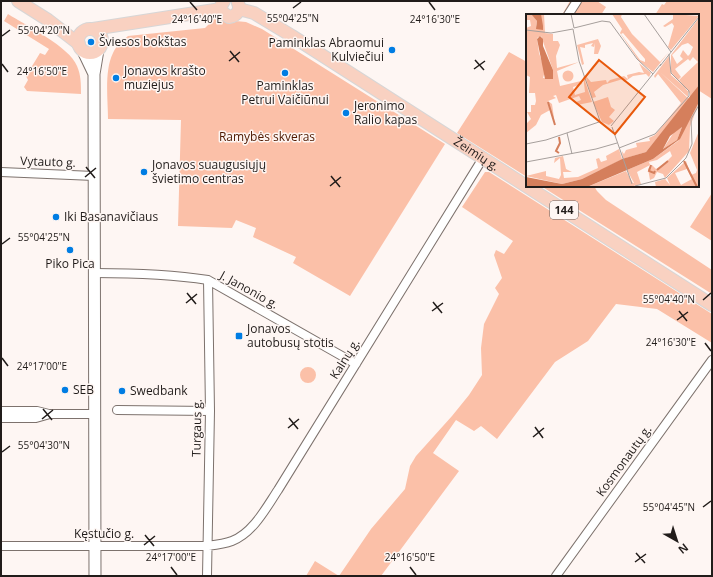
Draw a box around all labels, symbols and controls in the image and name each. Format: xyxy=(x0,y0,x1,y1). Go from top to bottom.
text: 55°04'25"N xyxy=(267,11,319,25)
text: 24°16'40"E xyxy=(172,12,222,26)
text: 24°16'30"E xyxy=(410,12,460,26)
inset map xyxy=(526,14,699,187)
text: 55°04'20"N xyxy=(18,23,70,37)
place label: Šviesos bokštas xyxy=(99,33,187,50)
place label: Paminklas Abraomui Kulviečiui xyxy=(269,34,384,65)
marker: Šviesos bokštas xyxy=(86,37,96,47)
marker: Paminklas Abraomui Kulviečiui xyxy=(387,45,397,55)
place label: Jonavos krašto muziejus xyxy=(123,62,206,93)
text: 24°16'50"E xyxy=(17,64,67,78)
marker: Paminklas Petrui Vaičiūnui xyxy=(280,68,290,78)
marker: Jonavos krašto muziejus xyxy=(111,73,121,83)
place label: Paminklas Petrui Vaičiūnui xyxy=(241,77,329,108)
place label: Jeronimo Ralio kapas xyxy=(353,97,417,128)
marker: Jeronimo Ralio kapas xyxy=(341,108,351,118)
park label: Ramybės skveras xyxy=(219,128,315,145)
street label: Žeimių g. xyxy=(451,133,503,175)
street label: Vytauto g. xyxy=(20,152,76,171)
place label: Jonavos suaugusiųjų švietimo centras xyxy=(151,156,266,187)
marker: Jonavos suaugusiųjų švietimo centras xyxy=(139,167,149,177)
road number: 144 xyxy=(550,201,578,219)
place label: Iki Basanavičiaus xyxy=(64,208,158,225)
marker: Iki Basanavičiaus xyxy=(51,212,61,222)
text: 55°04'25"N xyxy=(18,230,70,244)
marker: Piko Pica xyxy=(65,245,75,255)
place label: Piko Pica xyxy=(45,255,95,272)
street label: J. Janonio g. xyxy=(216,266,282,313)
text: 55°04'40"N xyxy=(643,292,695,306)
place label: Jonavos autobusų stotis xyxy=(246,320,334,351)
marker: Jonavos autobusų stotis xyxy=(234,331,244,341)
street label: Kalnų g. xyxy=(326,335,364,382)
text: 24°16'30"E xyxy=(646,335,696,349)
text: 24°17'00"E xyxy=(17,359,67,373)
place label: SEB xyxy=(73,381,94,398)
place label: Swedbank xyxy=(130,382,188,399)
marker: SEB xyxy=(60,385,70,395)
marker: Swedbank xyxy=(117,386,127,396)
street label: Turgaus g. xyxy=(187,399,206,457)
street label: Kosmonautų g. xyxy=(592,422,655,500)
text: 55°04'30"N xyxy=(18,438,70,452)
text: 55°04'45"N xyxy=(643,500,695,514)
north arrow xyxy=(657,521,697,561)
street label: Kęstučio g. xyxy=(74,525,134,542)
text: N xyxy=(675,541,692,558)
text: 24°17'00"E xyxy=(146,550,196,564)
text: 24°16'50"E xyxy=(385,550,435,564)

